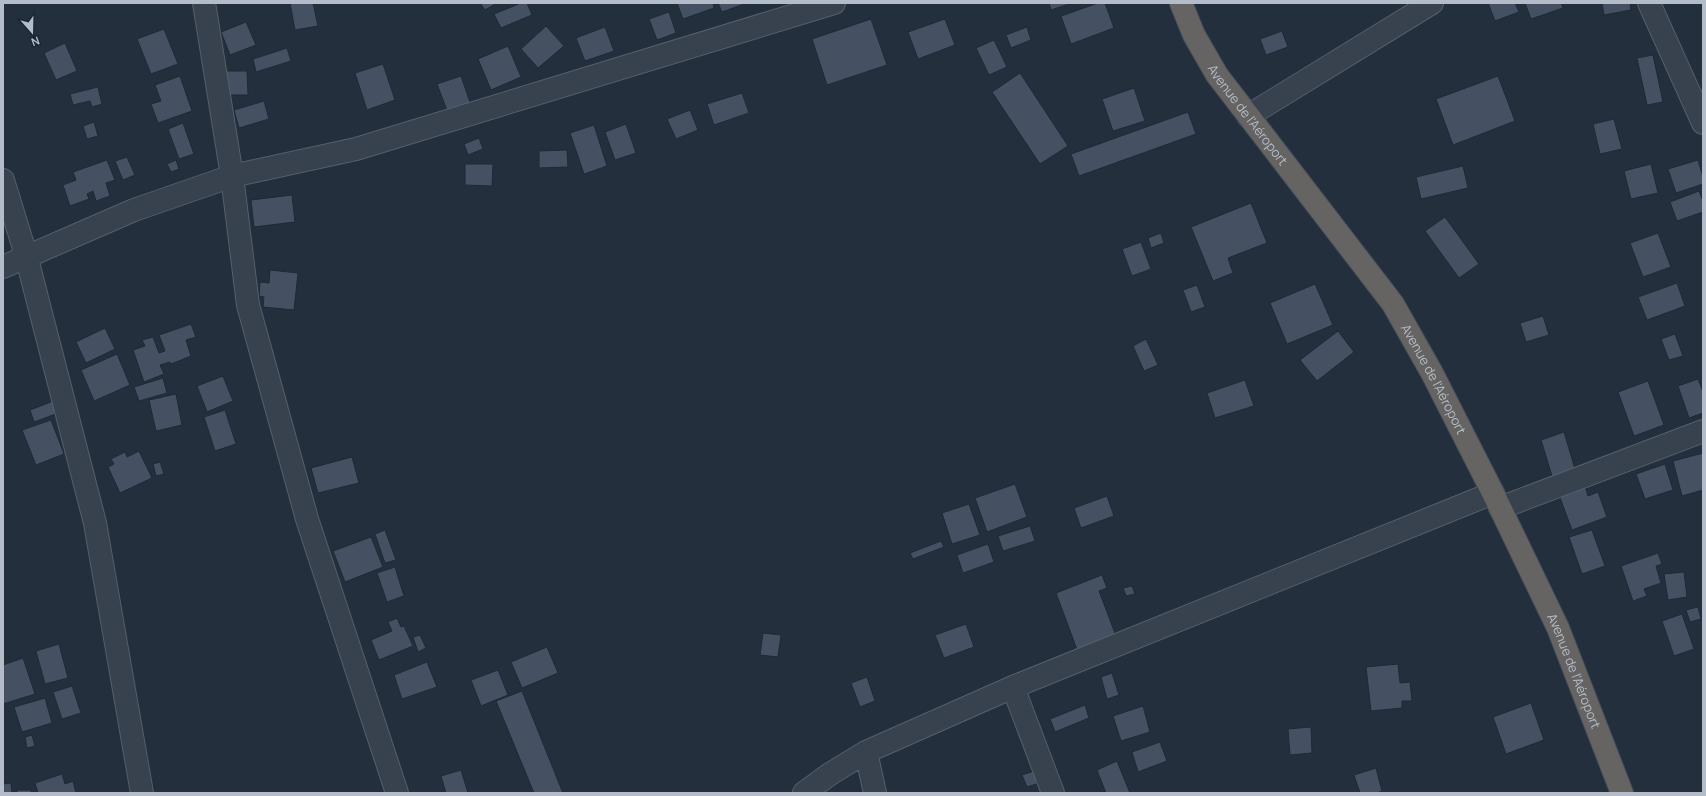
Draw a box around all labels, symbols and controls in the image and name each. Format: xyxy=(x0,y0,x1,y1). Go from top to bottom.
north arrow xyxy=(12,12,52,52)
text: N xyxy=(29,33,42,50)
street label: Avenue de l'Aéroport xyxy=(1204,61,1292,169)
street label: Avenue de l'Aéroport xyxy=(1397,321,1471,437)
street label: Avenue de l'Aéroport xyxy=(1543,610,1605,731)

